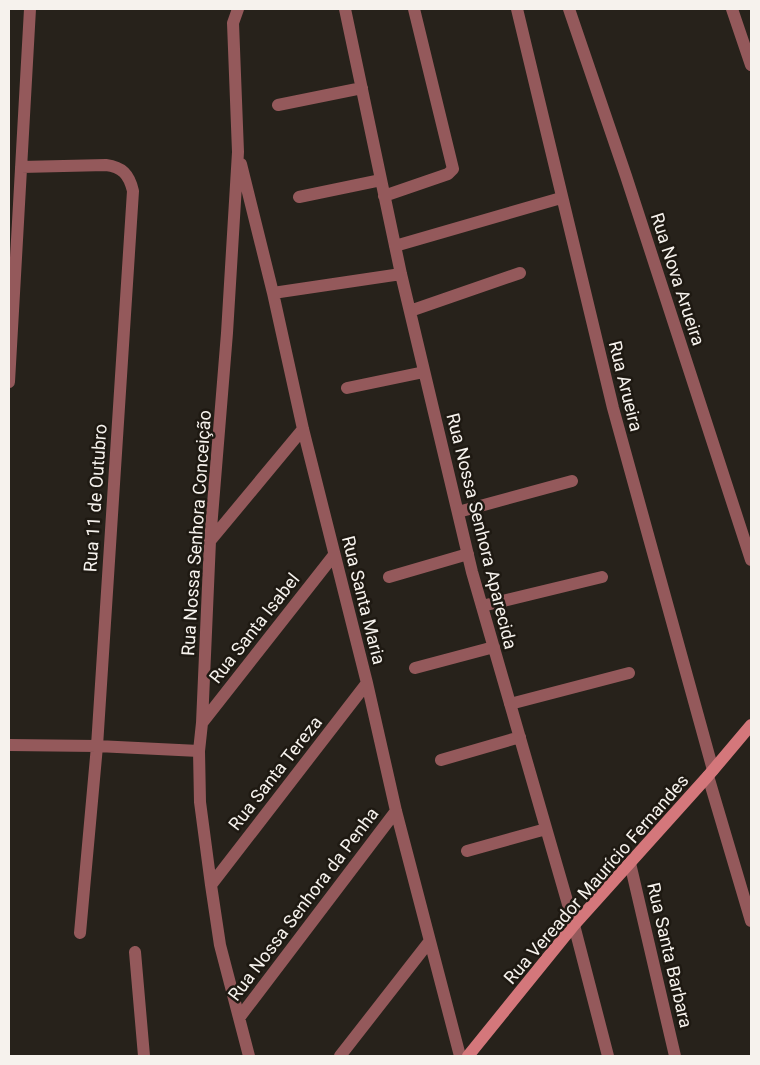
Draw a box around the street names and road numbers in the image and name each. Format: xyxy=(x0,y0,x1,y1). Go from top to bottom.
street label: Rua Nova Arueira xyxy=(647,210,709,348)
street label: Rua Arueira xyxy=(605,339,647,433)
street label: Rua Nossa Senhora Conceição xyxy=(177,409,215,657)
street label: Rua Nossa Senhora Aparecida xyxy=(442,411,522,651)
street label: Rua 11 de Outubro xyxy=(79,423,111,573)
street label: Rua Santa Maria xyxy=(338,534,390,666)
street label: Rua Santa Isabel xyxy=(205,569,303,687)
street label: Rua Santa Tereza xyxy=(224,712,326,834)
street label: Rua Vereador Maurício Fernandes xyxy=(499,770,693,988)
street label: Rua Nossa Senhora da Penha xyxy=(223,803,383,1005)
street label: Rua Santa Barbara xyxy=(643,880,697,1030)

